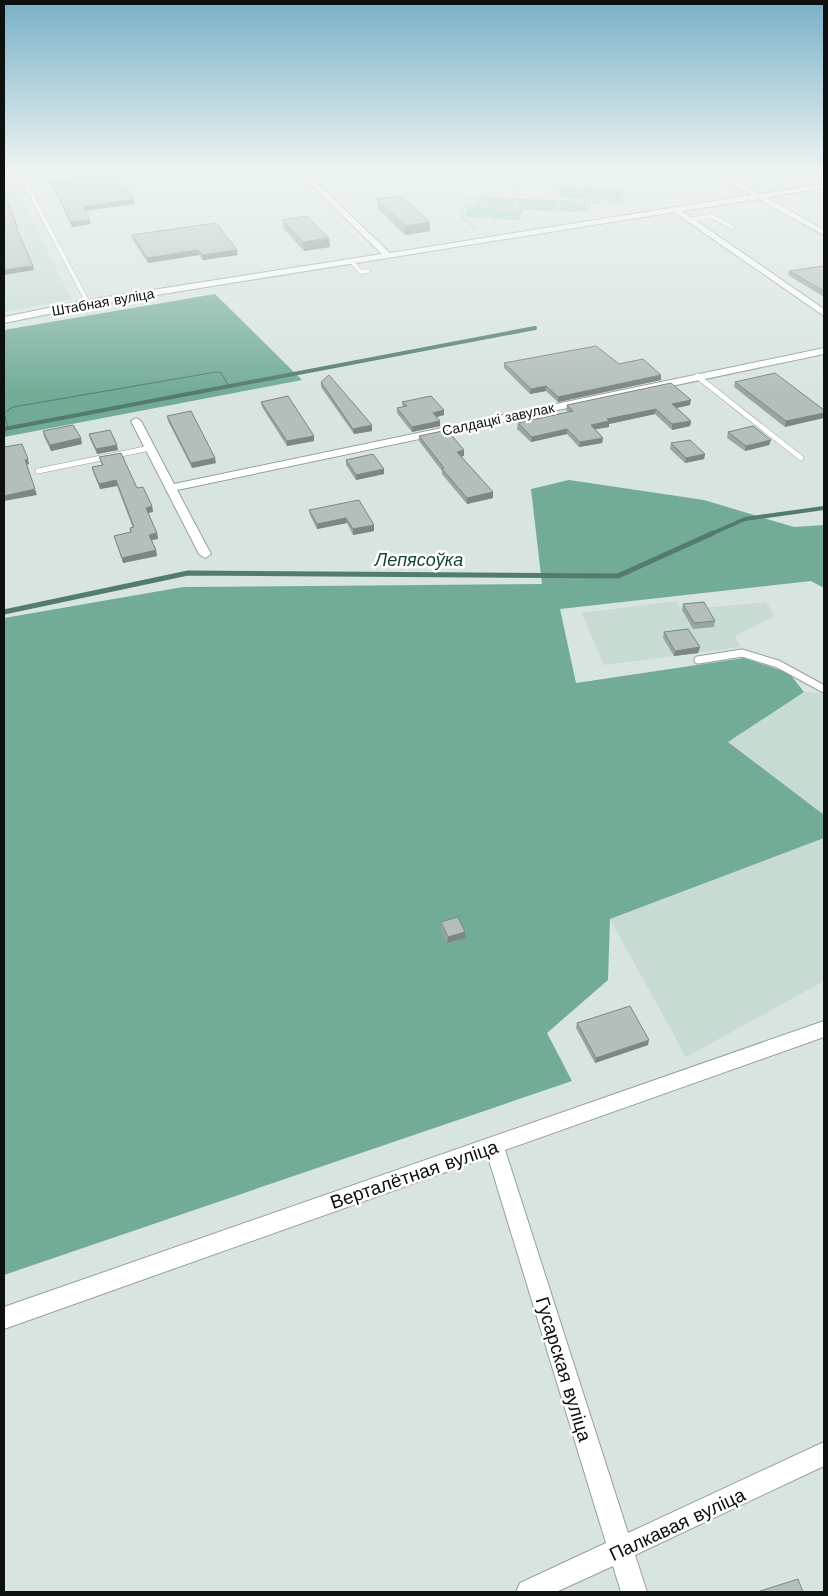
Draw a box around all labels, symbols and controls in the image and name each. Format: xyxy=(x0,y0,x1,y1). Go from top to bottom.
street label: Штабная вуліца xyxy=(51,285,156,319)
street label: Салдацкі завулак xyxy=(440,399,556,439)
water label: Лепясоўка xyxy=(374,549,463,570)
street label: Верталётная вуліца xyxy=(327,1135,502,1214)
street label: Гусарская вуліца xyxy=(531,1294,597,1445)
street label: Палкавая вуліца xyxy=(606,1483,749,1566)

